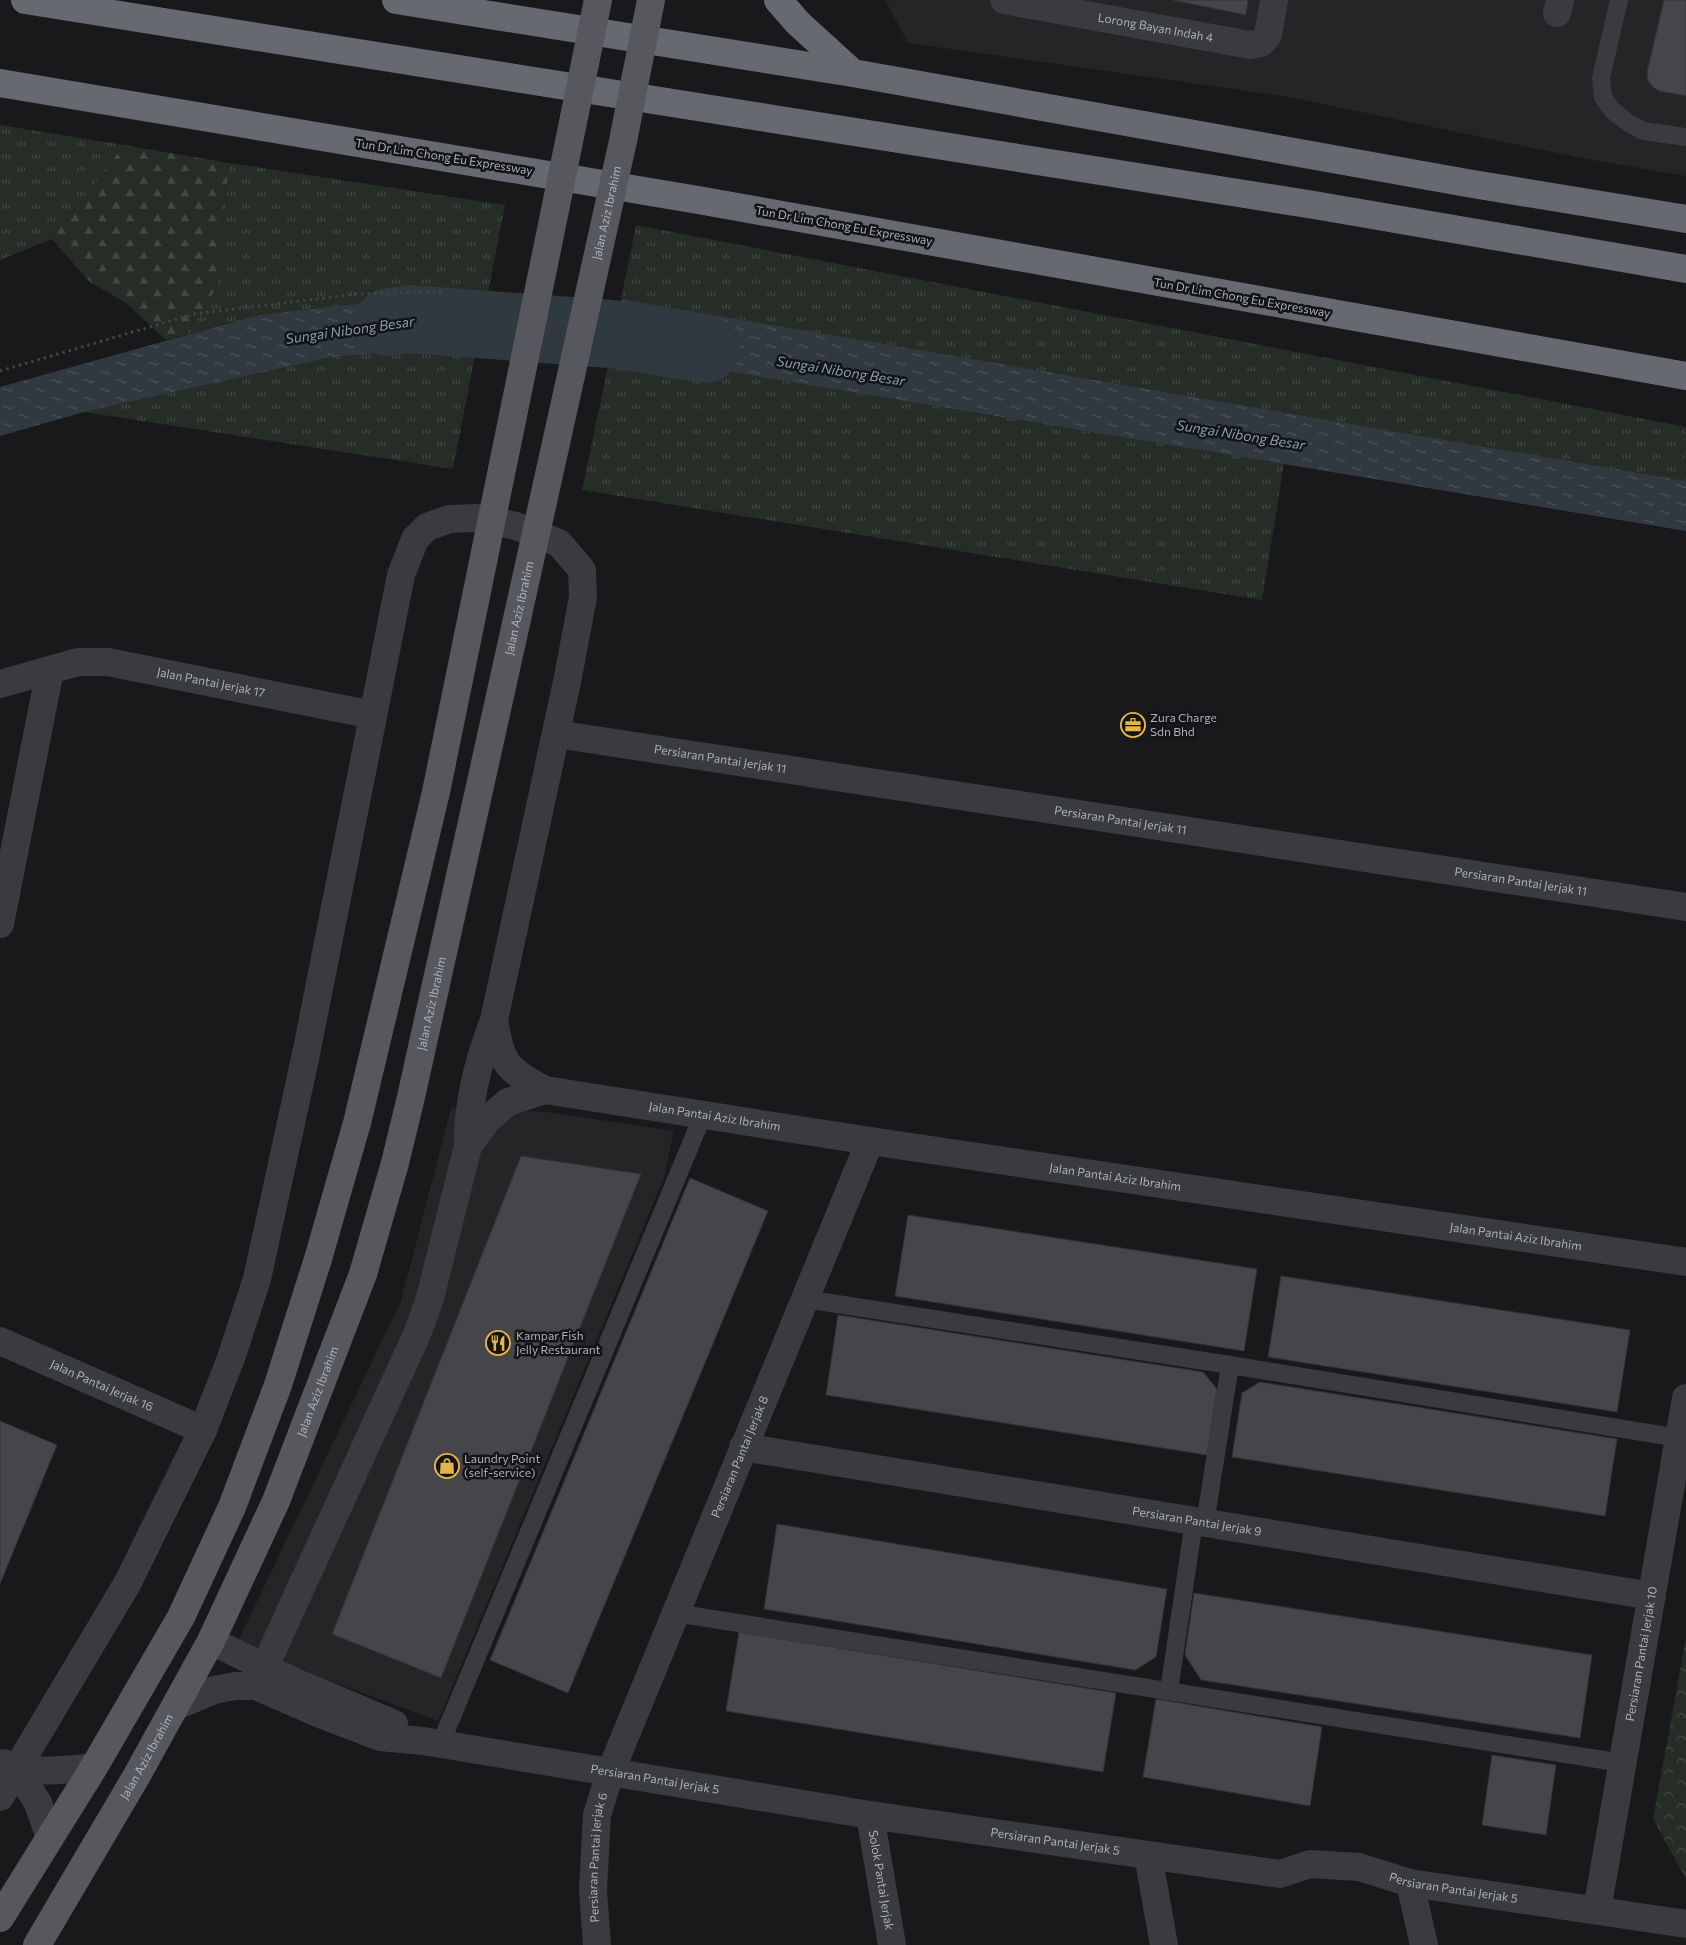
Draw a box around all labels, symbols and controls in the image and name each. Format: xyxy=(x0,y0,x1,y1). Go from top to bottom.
street label: Lorong Bayan Indah 4 xyxy=(1097,9,1214,44)
street label: Tun Dr Lim Chong Eu Expressway xyxy=(354,135,534,177)
street label: Jalan Aziz Ibrahim xyxy=(589,164,623,261)
street label: Tun Dr Lim Chong Eu Expressway xyxy=(755,203,934,247)
street label: Tun Dr Lim Chong Eu Expressway xyxy=(1153,275,1332,319)
water label: Sungai Nibong Besar xyxy=(284,312,416,347)
water label: Sungai Nibong Besar xyxy=(776,352,907,389)
water label: Sungai Nibong Besar xyxy=(1176,416,1307,453)
street label: Jalan Aziz Ibrahim xyxy=(501,560,536,657)
street label: Jalan Pantai Jerjak 17 xyxy=(156,664,266,699)
place label: Zura Charge Sdn Bhd xyxy=(1150,710,1217,738)
office icon: Zura Charge Sdn Bhd xyxy=(1120,712,1146,738)
street label: Persiaran Pantai Jerjak 11 xyxy=(653,741,787,775)
street label: Persiaran Pantai Jerjak 11 xyxy=(1053,802,1188,836)
street label: Persiaran Pantai Jerjak 11 xyxy=(1454,864,1588,898)
street label: Jalan Aziz Ibrahim xyxy=(414,955,448,1052)
street label: Jalan Pantai Aziz Ibrahim xyxy=(648,1098,782,1133)
street label: Jalan Pantai Aziz Ibrahim xyxy=(1048,1160,1182,1193)
street label: Jalan Pantai Aziz Ibrahim xyxy=(1449,1219,1583,1252)
place label: Kampar Fish Jelly Restaurant xyxy=(516,1328,601,1357)
restaurant icon: Kampar Fish Jelly Restaurant xyxy=(485,1330,511,1356)
street label: Jalan Aziz Ibrahim xyxy=(293,1344,341,1439)
street label: Jalan Pantai Jerjak 16 xyxy=(48,1356,156,1413)
street label: Persiaran Pantai Jerjak 8 xyxy=(708,1393,770,1520)
place label: Laundry Point (self-service) xyxy=(464,1451,540,1479)
shop icon: Laundry Point (self-service) xyxy=(434,1453,460,1479)
street label: Persiaran Pantai Jerjak 9 xyxy=(1131,1503,1263,1538)
street label: Persiaran Pantai Jerjak 10 xyxy=(1622,1585,1659,1722)
street label: Jalan Aziz Ibrahim xyxy=(116,1711,176,1802)
street label: Persiaran Pantai Jerjak 5 xyxy=(590,1761,721,1796)
street label: Persiaran Pantai Jerjak 6 xyxy=(585,1791,610,1923)
street label: Persiaran Pantai Jerjak 5 xyxy=(990,1824,1121,1857)
street label: Solok Pantai Jerjak xyxy=(867,1829,897,1931)
street label: Persiaran Pantai Jerjak 5 xyxy=(1388,1869,1519,1905)

